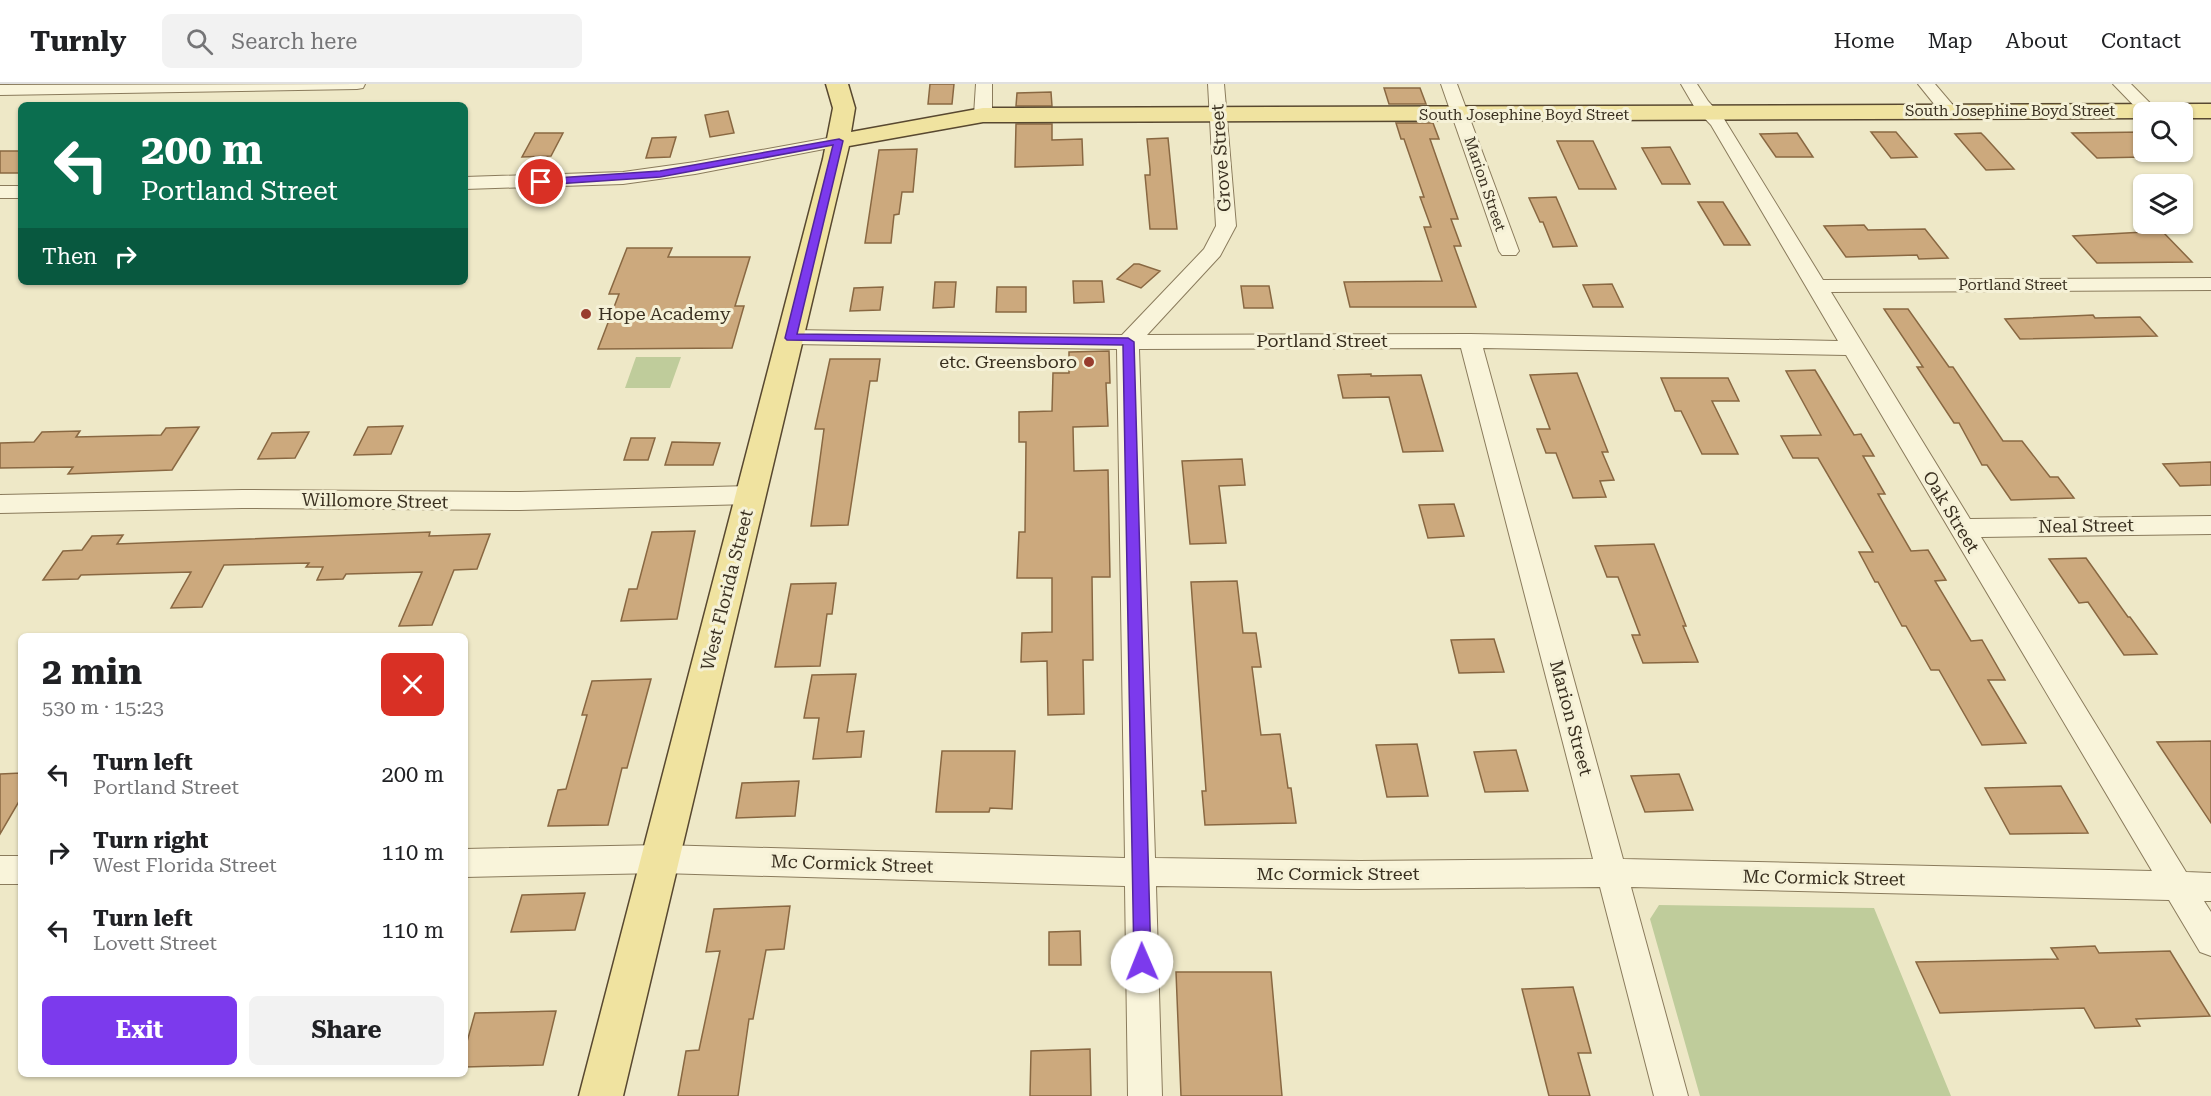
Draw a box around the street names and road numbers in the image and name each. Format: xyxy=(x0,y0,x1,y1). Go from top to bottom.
street label: South Josephine Boyd Street xyxy=(1905,102,2115,120)
street label: Grove Street xyxy=(1206,103,1235,213)
street label: South Josephine Boyd Street xyxy=(1419,106,1629,124)
street label: Marion Street xyxy=(1460,134,1510,234)
street label: Portland Street xyxy=(1958,276,2068,294)
street label: Portland Street xyxy=(1256,330,1388,351)
street label: Oak Street xyxy=(1919,467,1984,557)
street label: Willomore Street xyxy=(301,489,449,512)
street label: West Florida Street xyxy=(696,507,757,673)
street label: Neal Street xyxy=(2038,514,2134,537)
street label: Marion Street xyxy=(1546,658,1597,778)
street label: Mc Cormick Street xyxy=(770,850,934,877)
street label: Mc Cormick Street xyxy=(1257,863,1420,884)
street label: Mc Cormick Street xyxy=(1742,866,1906,889)

